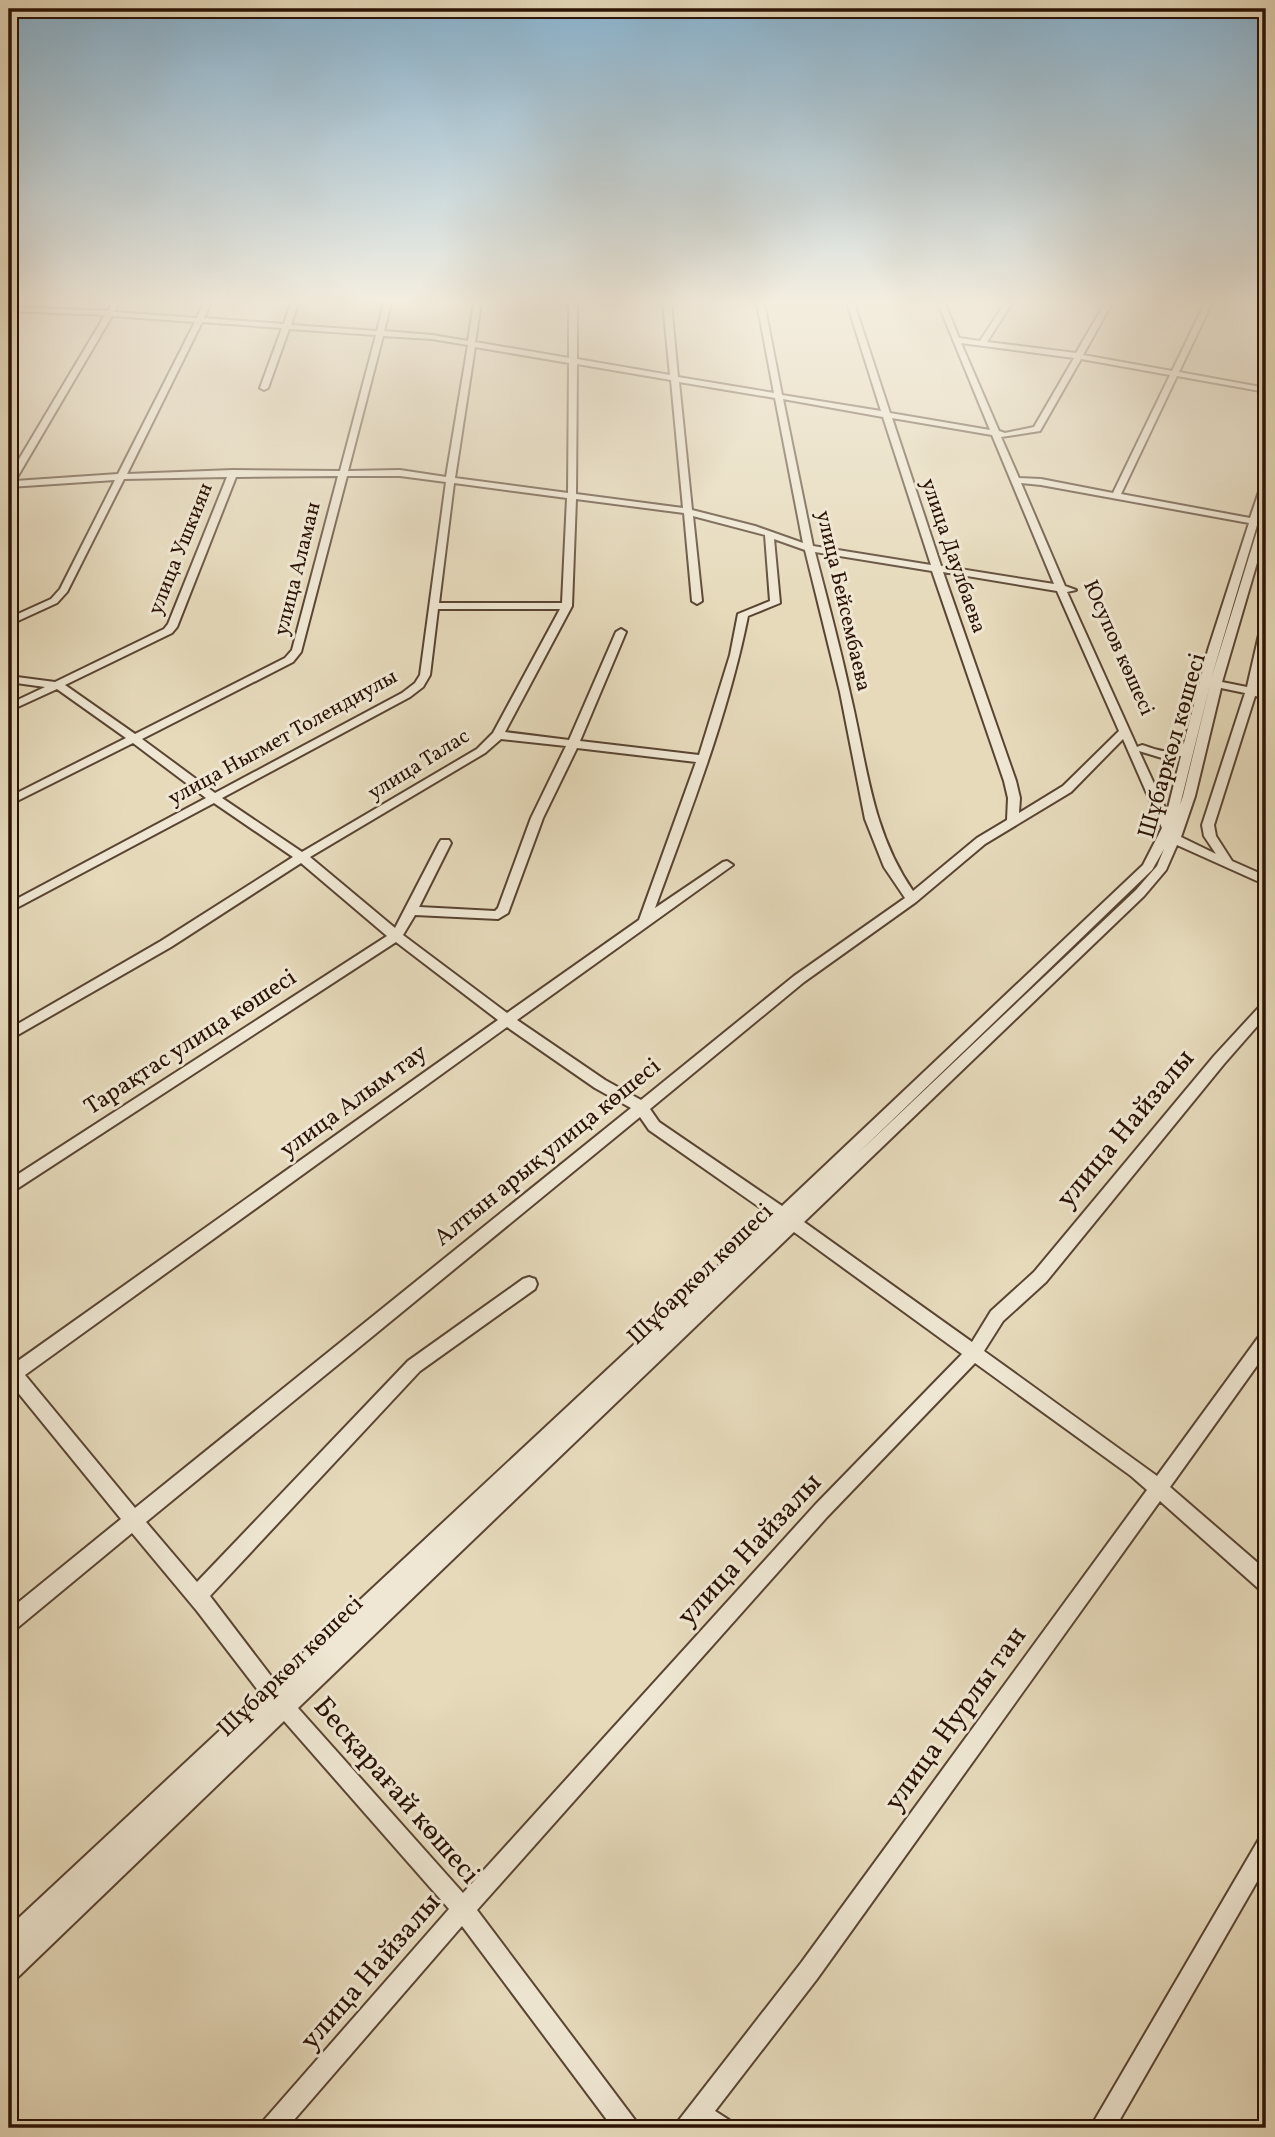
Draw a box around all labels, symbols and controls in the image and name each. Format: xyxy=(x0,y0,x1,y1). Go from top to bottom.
street label: улица Даулбаева xyxy=(913,475,993,637)
street label: улица Ушкиян xyxy=(141,478,221,619)
street label: улица Аламан xyxy=(267,499,329,639)
street label: улица Бейсембаева xyxy=(808,508,878,694)
street label: Юсупов көшесі xyxy=(1075,576,1161,720)
street label: Шұбаркөл көшесі xyxy=(1130,649,1216,843)
street label: улица Ныгмет Толендиулы xyxy=(163,663,403,813)
street label: улица Талас xyxy=(363,722,475,808)
street label: Тарақтас улица көшесі xyxy=(78,961,304,1125)
street label: улица Алым тау xyxy=(273,1037,435,1167)
street label: улица Найзалы xyxy=(1048,1041,1204,1217)
street label: Алтын арық улица көшесі xyxy=(427,1051,669,1255)
street label: Шұбаркөл көшесі xyxy=(620,1196,782,1354)
street label: улица Найзалы xyxy=(669,1465,831,1635)
street label: Шұбаркөл көшесі xyxy=(210,1588,372,1746)
street label: улица Нурлы тан xyxy=(876,1619,1036,1819)
street label: Бесқарағай көшесі xyxy=(304,1689,488,1893)
street label: улица Найзалы xyxy=(292,1885,450,2059)

